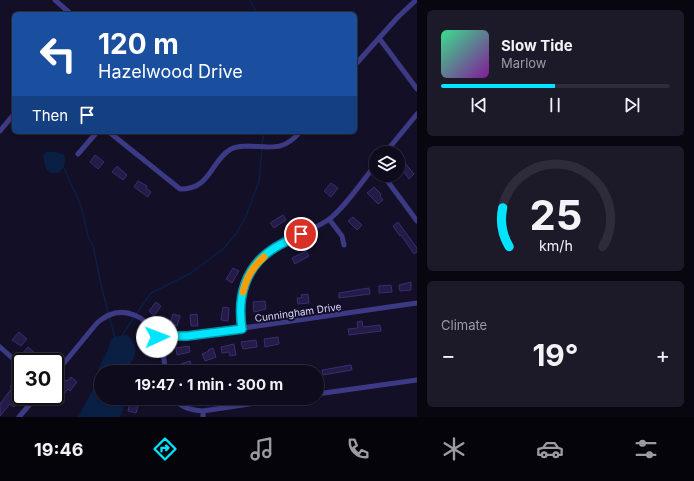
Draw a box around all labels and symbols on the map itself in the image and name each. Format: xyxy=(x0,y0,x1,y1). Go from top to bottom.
pin xyxy=(284,217,318,251)
street label: Cunningham Drive xyxy=(254,300,342,324)
position arrow xyxy=(136,316,178,358)
speed limit sign: 30 xyxy=(12,353,64,405)

